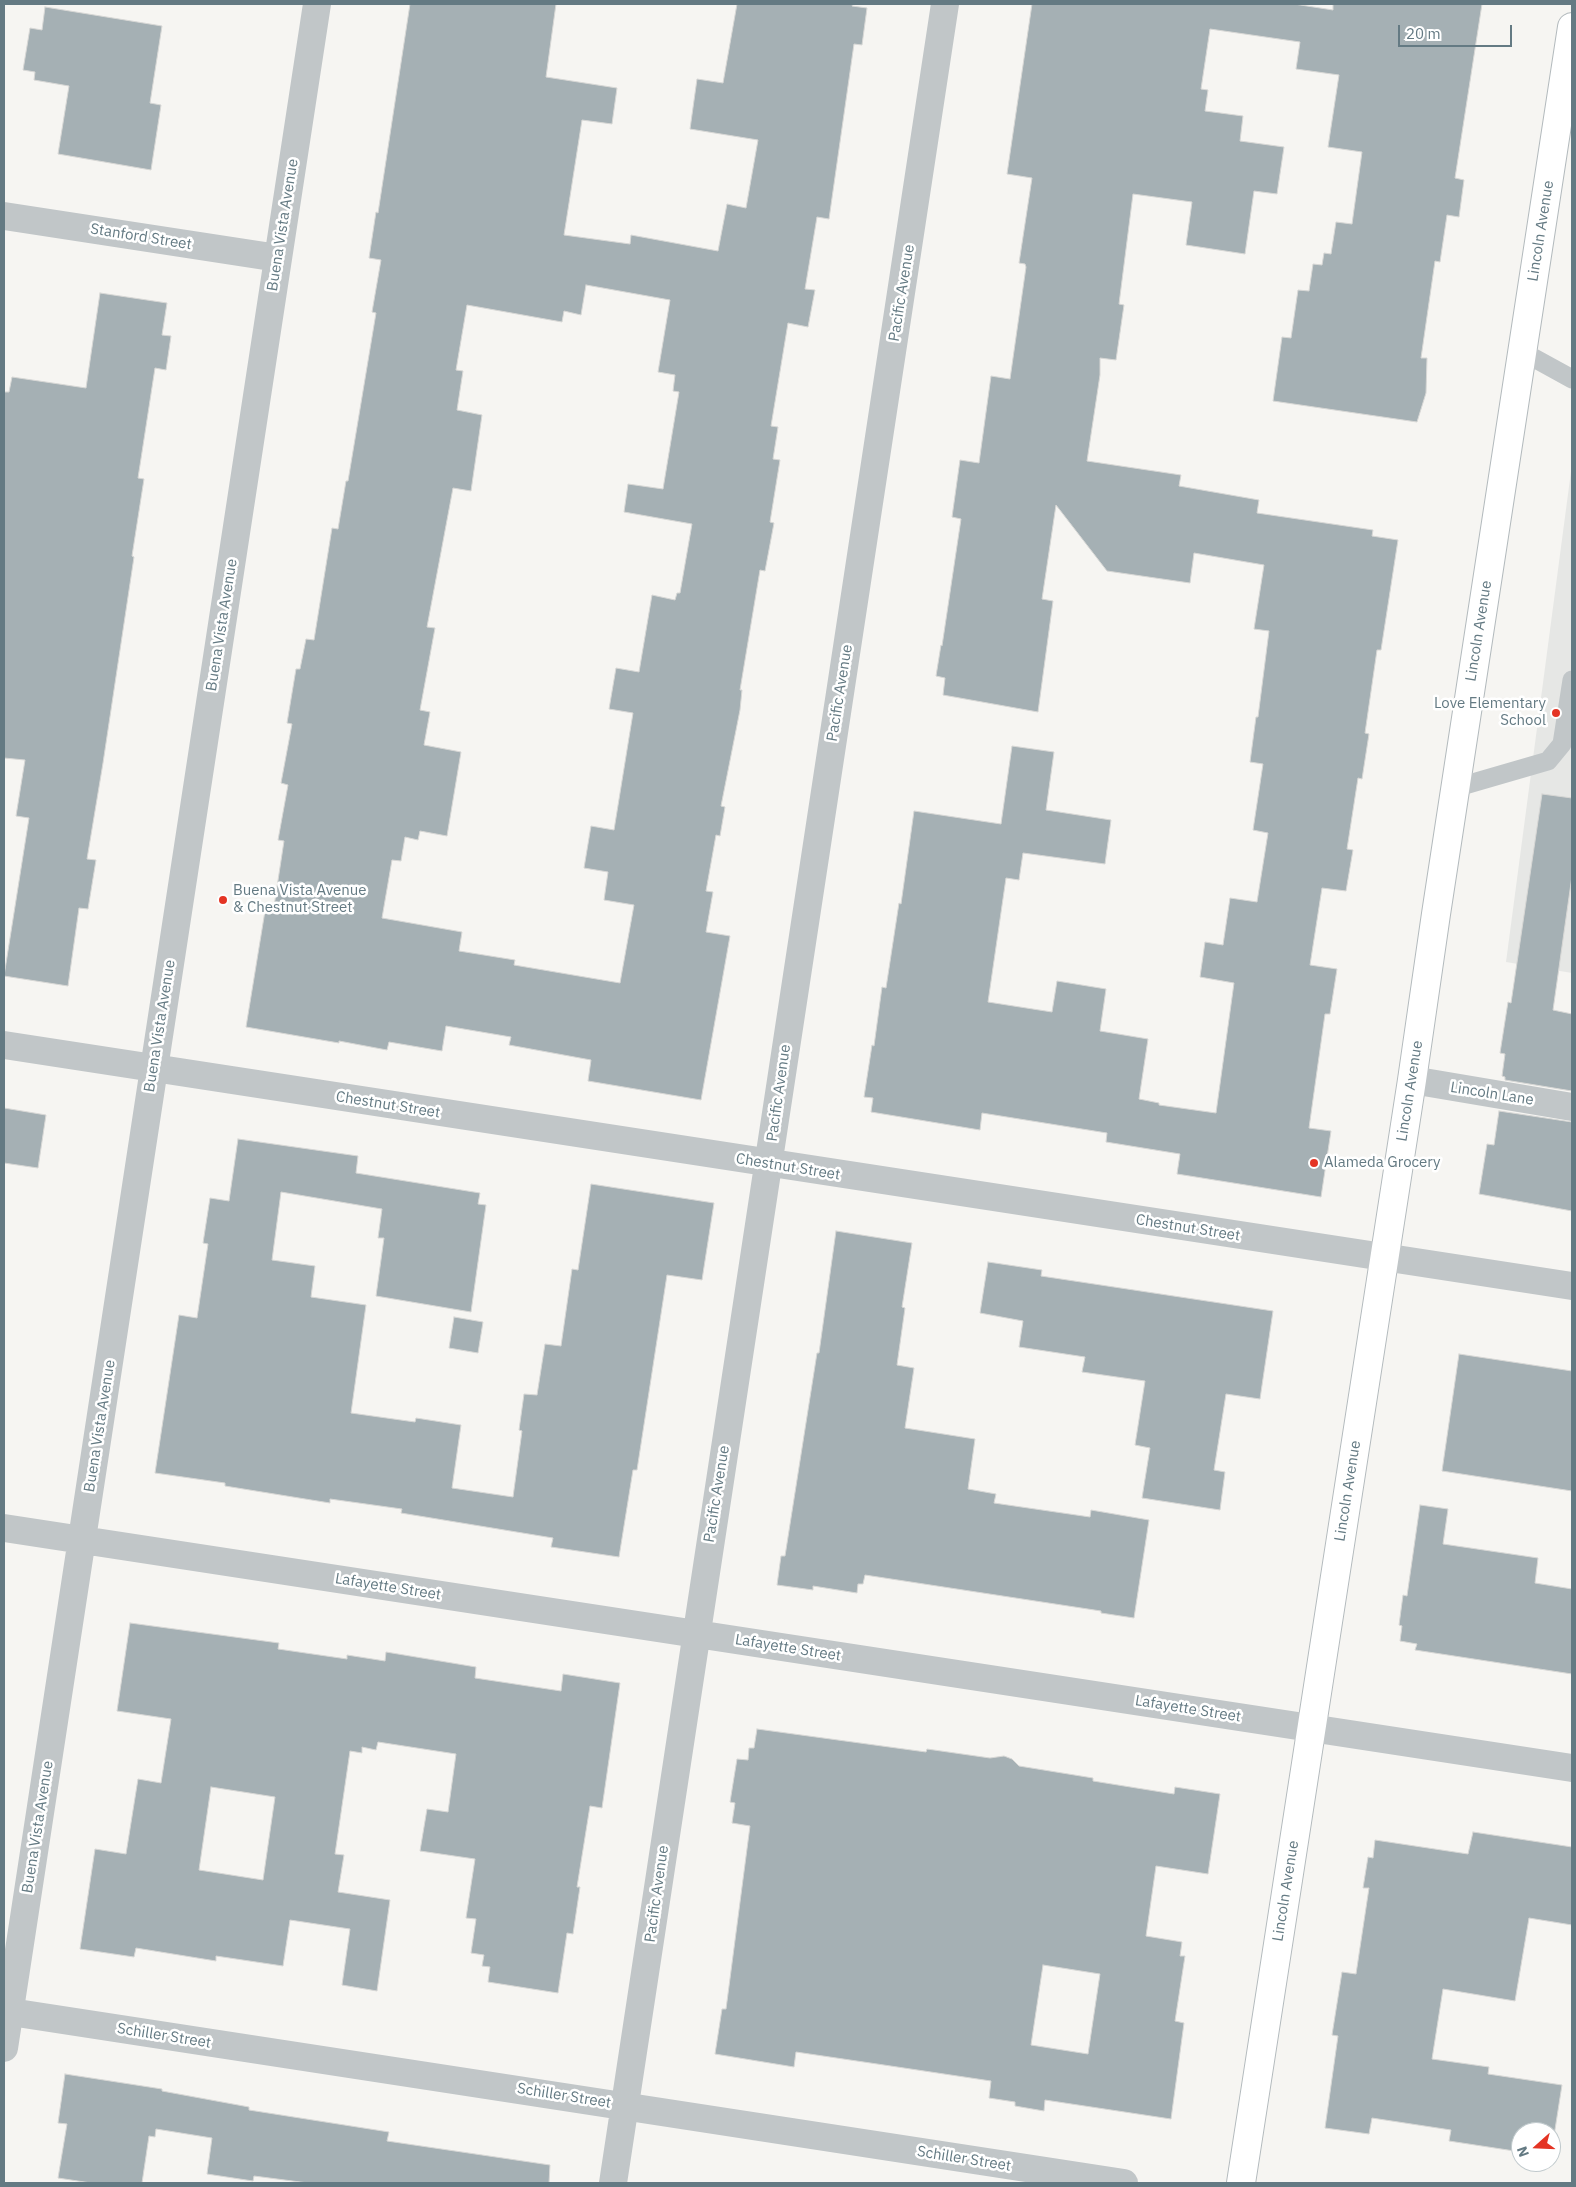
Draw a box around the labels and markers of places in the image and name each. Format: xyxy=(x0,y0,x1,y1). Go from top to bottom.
place label: Love Elementary School xyxy=(1434,695,1546,730)
marker: Love Elementary School xyxy=(1550,707,1562,719)
place label: Buena Vista Avenue & Chestnut Street xyxy=(233,882,367,917)
marker: Buena Vista Avenue & Chestnut Street xyxy=(217,894,229,906)
place label: Alameda Grocery xyxy=(1324,1154,1440,1172)
marker: Alameda Grocery xyxy=(1308,1157,1320,1169)

